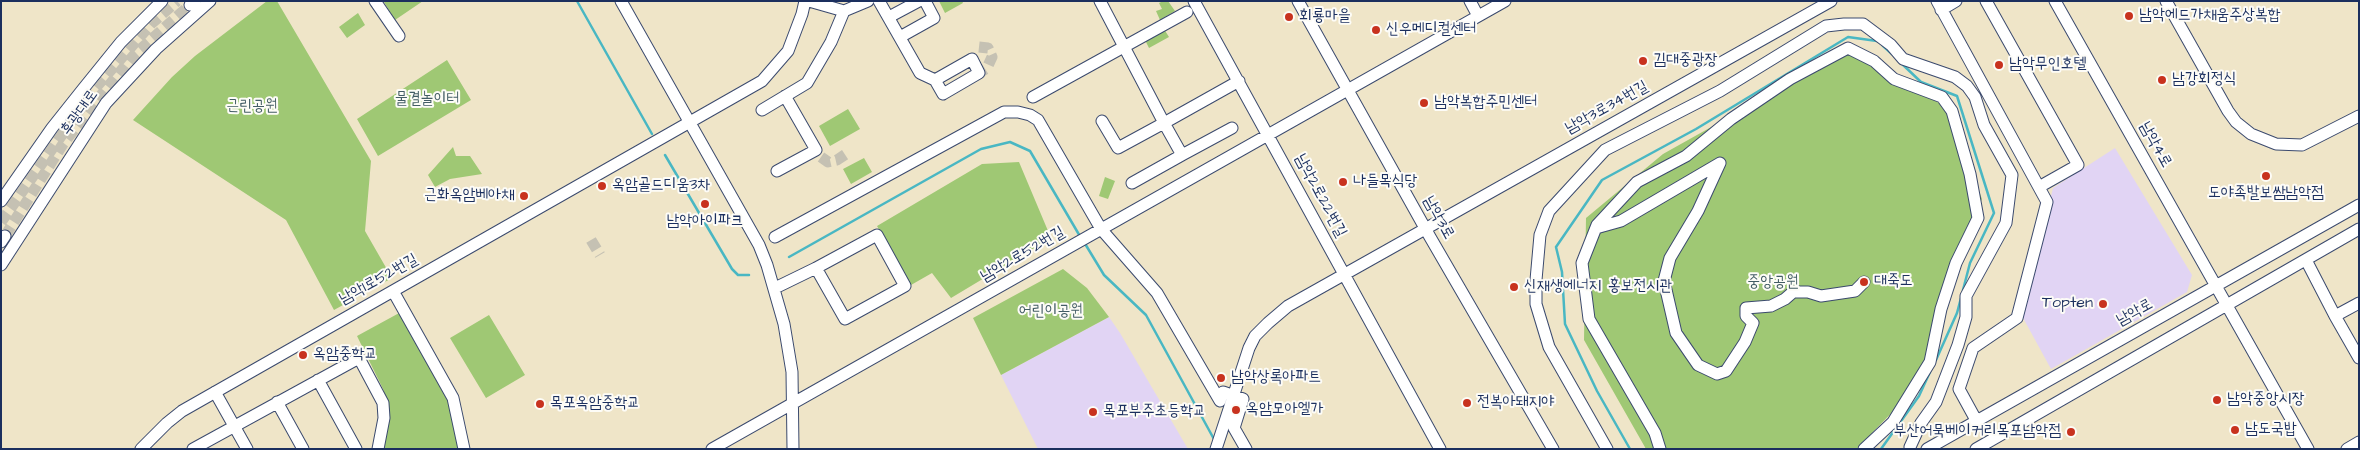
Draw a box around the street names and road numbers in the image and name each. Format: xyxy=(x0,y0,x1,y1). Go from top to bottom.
street label: 남악3로34번길 xyxy=(1562,77,1652,139)
street label: 후광대로 xyxy=(57,86,103,140)
street label: 남악4로 xyxy=(2135,119,2175,171)
street label: 남악2로22번길 xyxy=(1290,151,1350,241)
street label: 남악3로 xyxy=(1418,193,1458,243)
street label: 남악2로52번길 xyxy=(977,223,1069,287)
street label: 남악1로52번길 xyxy=(336,251,422,309)
street label: 남악로 xyxy=(2113,295,2157,331)

